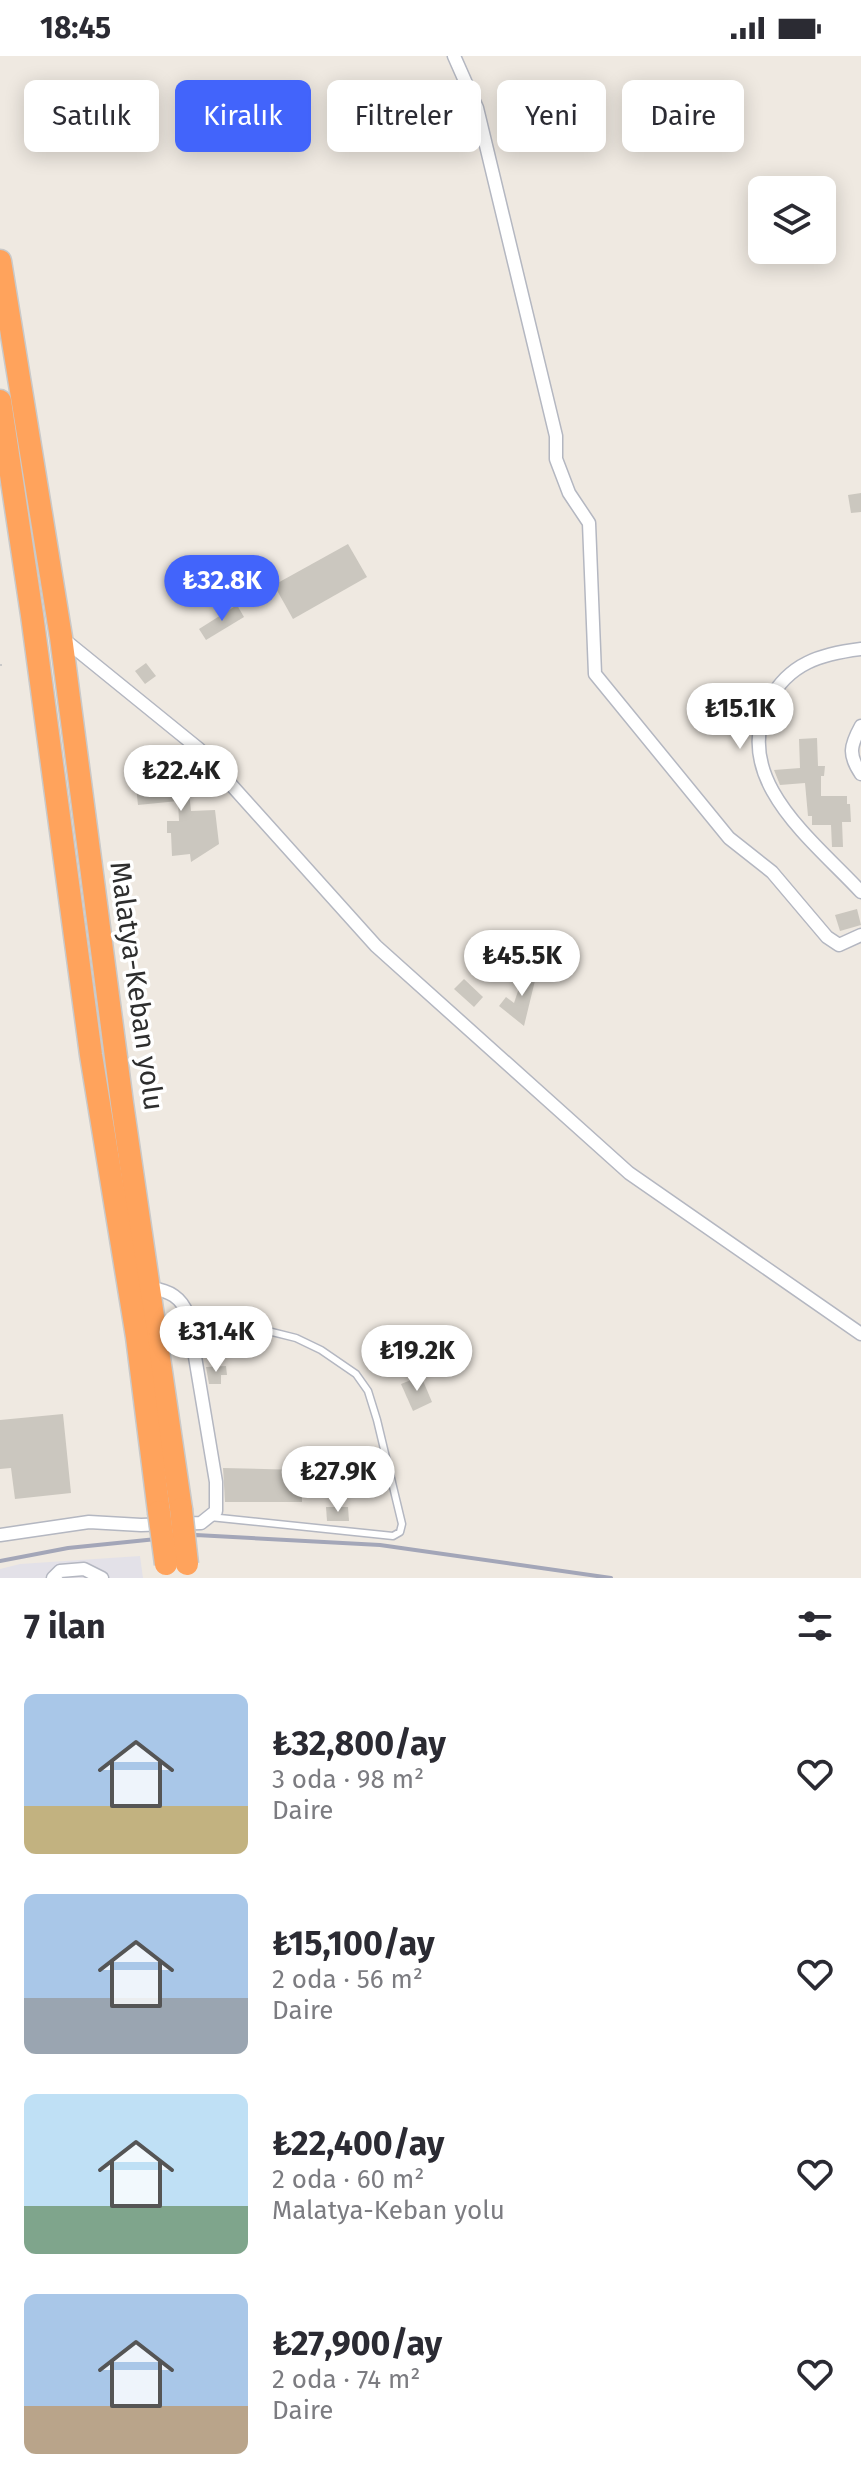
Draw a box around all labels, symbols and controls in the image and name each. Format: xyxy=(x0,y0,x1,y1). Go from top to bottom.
text: 18:45 xyxy=(40,10,111,46)
chip: Satılık xyxy=(24,80,159,152)
chip: Kiralık xyxy=(175,80,311,152)
chip: Filtreler xyxy=(327,80,481,152)
chip: Yeni xyxy=(497,80,606,152)
chip: Daire xyxy=(622,80,744,152)
map controls xyxy=(748,176,836,264)
button: layers xyxy=(748,176,836,264)
pin: ₺32.8K xyxy=(157,555,287,623)
text: ₺32.8K xyxy=(182,565,262,596)
pin: ₺15.1K xyxy=(675,683,805,751)
text: ₺15.1K xyxy=(705,693,775,724)
pin: ₺22.4K xyxy=(116,745,246,813)
text: ₺22.4K xyxy=(142,755,220,786)
street label: Malatya-Keban yolu xyxy=(103,859,171,1113)
pin: ₺45.5K xyxy=(457,930,587,998)
text: ₺45.5K xyxy=(482,940,562,971)
pin: ₺31.4K xyxy=(151,1306,281,1374)
text: ₺31.4K xyxy=(178,1316,254,1347)
pin: ₺19.2K xyxy=(352,1325,482,1393)
text: ₺19.2K xyxy=(379,1335,455,1366)
pin: ₺27.9K xyxy=(273,1446,403,1514)
text: ₺27.9K xyxy=(300,1456,376,1487)
icon: filters xyxy=(793,1604,837,1648)
text: 7 ilan xyxy=(24,1606,106,1647)
text: ₺32,800/ay xyxy=(272,1723,446,1764)
icon: home xyxy=(88,1726,184,1822)
icon: heart xyxy=(793,1752,837,1796)
text: 3 oda · 98 m² xyxy=(272,1764,424,1795)
text: Daire xyxy=(272,1795,333,1826)
text: ₺15,100/ay xyxy=(272,1923,435,1964)
icon: home xyxy=(88,1926,184,2022)
icon: heart xyxy=(793,1952,837,1996)
text: 2 oda · 56 m² xyxy=(272,1964,423,1995)
text: Daire xyxy=(272,1995,333,2026)
text: ₺22,400/ay xyxy=(272,2123,444,2164)
icon: home xyxy=(88,2126,184,2222)
icon: heart xyxy=(793,2152,837,2196)
text: 2 oda · 60 m² xyxy=(272,2164,424,2195)
text: Malatya-Keban yolu xyxy=(272,2195,505,2226)
text: ₺27,900/ay xyxy=(272,2323,442,2364)
icon: home xyxy=(88,2326,184,2422)
icon: heart xyxy=(793,2352,837,2396)
text: 2 oda · 74 m² xyxy=(272,2364,420,2395)
text: Daire xyxy=(272,2395,333,2426)

